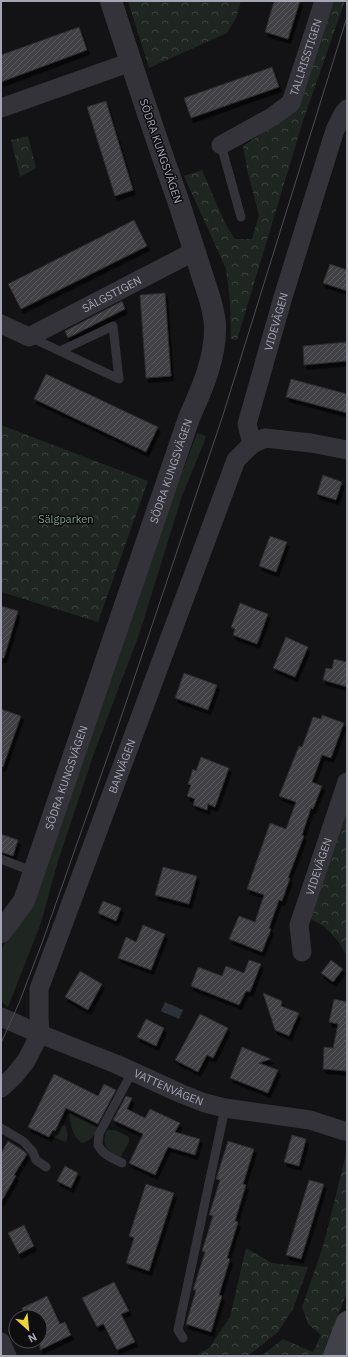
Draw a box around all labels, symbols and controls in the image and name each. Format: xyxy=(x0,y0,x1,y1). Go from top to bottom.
street label: TALLRISSTIGEN xyxy=(287,17,325,97)
street label: SÖDRA KUNGSVÄGEN xyxy=(137,97,185,205)
street label: SÄLGSTIGEN xyxy=(80,273,144,315)
street label: VIDEVÄGEN xyxy=(261,291,291,352)
street label: SÖDRA KUNGSVÄGEN xyxy=(147,417,195,525)
park label: Sälgparken xyxy=(38,512,94,526)
street label: SÖDRA KUNGSVÄGEN xyxy=(42,723,90,832)
street label: BANVÄGEN xyxy=(105,737,138,795)
street label: VIDEVÄGEN xyxy=(303,836,335,897)
street label: VATTENVÄGEN xyxy=(132,1066,206,1109)
north arrow xyxy=(8,1309,48,1349)
text: N xyxy=(26,1330,39,1346)

